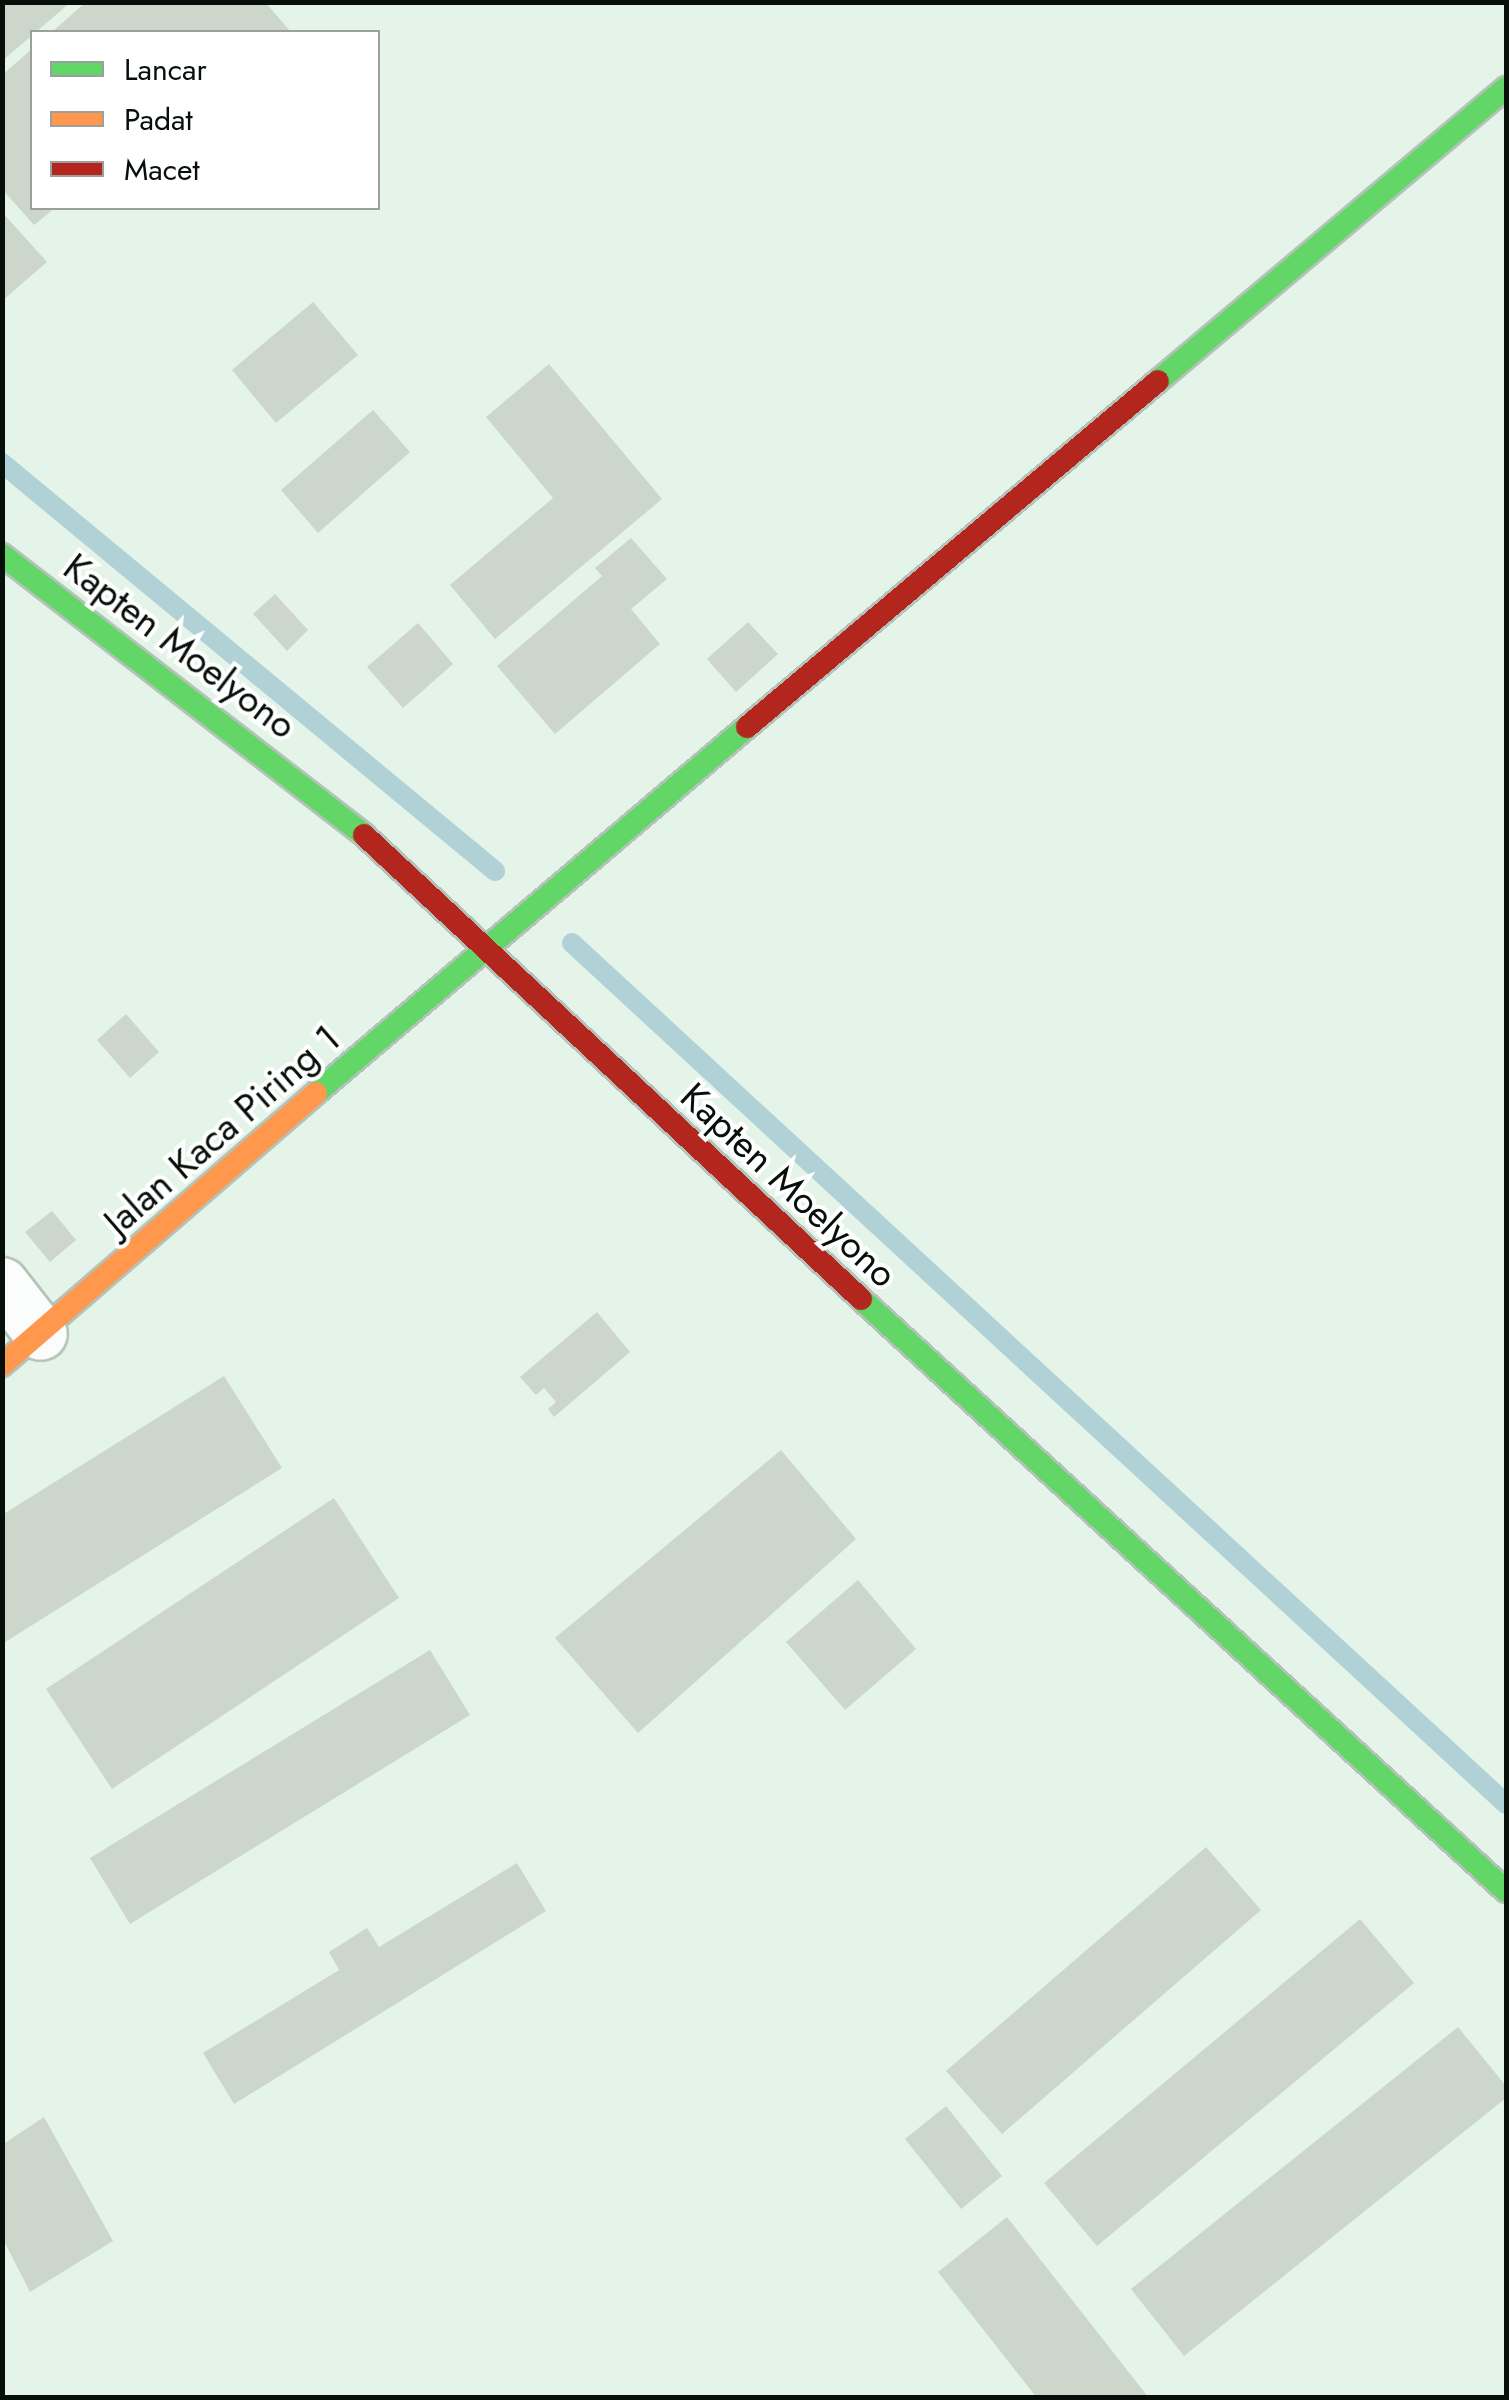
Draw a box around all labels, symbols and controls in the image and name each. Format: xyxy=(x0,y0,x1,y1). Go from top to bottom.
legend xyxy=(30,30,380,210)
text: Lancar xyxy=(124,48,207,91)
text: Padat xyxy=(124,98,193,141)
text: Macet xyxy=(124,148,200,191)
street label: Kapten Moelyono xyxy=(55,544,305,748)
street label: Jalan Kaca Piring 1 xyxy=(95,1015,349,1245)
street label: Kapten Moelyono xyxy=(671,1073,907,1297)

